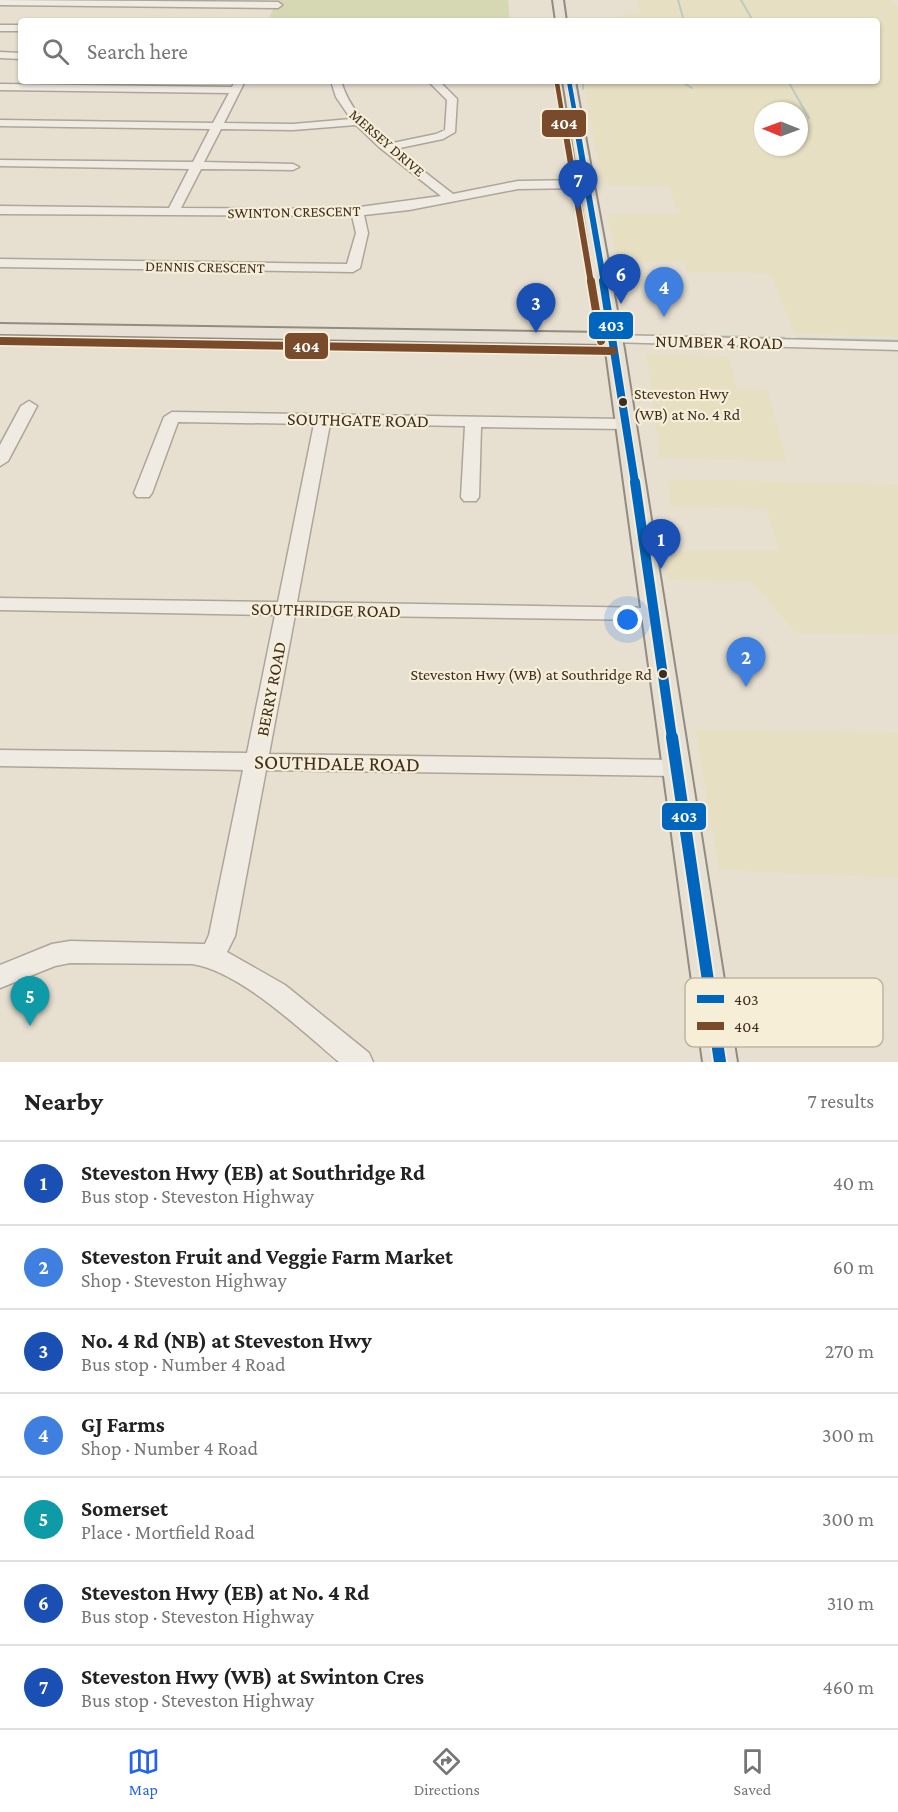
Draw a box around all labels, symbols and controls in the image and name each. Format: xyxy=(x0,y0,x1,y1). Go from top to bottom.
search box xyxy=(18,18,880,84)
icon: search xyxy=(39,35,72,68)
text: Search here xyxy=(87,39,188,64)
north arrow xyxy=(754,102,808,156)
street label: MERSEY DRIVE xyxy=(346,106,428,180)
line badge: 404 xyxy=(541,109,587,138)
text: 404 xyxy=(551,115,578,132)
pin: 7 xyxy=(558,160,598,210)
street label: SWINTON CRESCENT xyxy=(227,203,361,221)
pin: 6 xyxy=(602,254,640,304)
street label: DENNIS CRESCENT xyxy=(145,258,265,276)
pin: 4 xyxy=(644,268,684,317)
pin: 3 xyxy=(516,284,556,333)
line badge: 403 xyxy=(588,311,634,340)
text: 403 xyxy=(598,317,624,334)
street label: NUMBER 4 ROAD xyxy=(655,331,783,353)
line badge: 404 xyxy=(284,332,329,360)
text: 404 xyxy=(293,338,320,355)
place label: Steveston Hwy (WB) at No. 4 Rd xyxy=(634,385,741,424)
marker: Steveston Hwy (WB) at No. 4 Rd xyxy=(617,396,629,408)
street label: SOUTHGATE ROAD xyxy=(287,409,429,431)
pin: 1 xyxy=(642,520,680,569)
street label: SOUTHRIDGE ROAD xyxy=(251,599,401,621)
your location xyxy=(613,605,642,634)
pin: 2 xyxy=(726,638,766,687)
street label: BERRY ROAD xyxy=(252,640,290,738)
place label: Steveston Hwy (WB) at Southridge Rd xyxy=(410,666,653,684)
marker: Steveston Hwy (WB) at Southridge Rd xyxy=(657,668,669,680)
street label: SOUTHDALE ROAD xyxy=(254,750,420,776)
line badge: 403 xyxy=(661,802,707,831)
text: 403 xyxy=(671,808,697,825)
pin: 5 xyxy=(10,976,50,1026)
legend xyxy=(685,978,883,1047)
text: 403 xyxy=(734,991,759,1008)
text: 404 xyxy=(734,1018,759,1035)
text: Nearby xyxy=(24,1087,103,1116)
text: 7 results xyxy=(808,1090,874,1112)
text: Steveston Hwy (EB) at Southridge Rd xyxy=(81,1160,425,1185)
text: 1 xyxy=(40,1172,47,1194)
text: 40 m xyxy=(833,1172,874,1194)
text: Bus stop · Steveston Highway xyxy=(81,1185,314,1207)
text: Steveston Fruit and Veggie Farm Market xyxy=(81,1244,453,1269)
text: 2 xyxy=(38,1256,49,1278)
text: 60 m xyxy=(833,1256,874,1278)
text: Shop · Steveston Highway xyxy=(81,1269,287,1291)
text: No. 4 Rd (NB) at Steveston Hwy xyxy=(81,1328,372,1353)
text: 3 xyxy=(39,1340,48,1362)
text: 270 m xyxy=(825,1340,874,1362)
text: Bus stop · Number 4 Road xyxy=(81,1353,285,1375)
text: GJ Farms xyxy=(81,1412,165,1437)
text: 4 xyxy=(38,1424,49,1446)
text: 300 m xyxy=(822,1424,874,1446)
text: Shop · Number 4 Road xyxy=(81,1437,258,1459)
text: Somerset xyxy=(81,1496,168,1521)
text: 5 xyxy=(39,1508,48,1530)
text: 300 m xyxy=(822,1508,874,1530)
text: Place · Mortfield Road xyxy=(81,1521,255,1543)
text: Steveston Hwy (EB) at No. 4 Rd xyxy=(81,1580,369,1605)
text: 6 xyxy=(38,1592,49,1614)
text: 310 m xyxy=(827,1592,874,1614)
text: Bus stop · Steveston Highway xyxy=(81,1605,314,1627)
text: Steveston Hwy (WB) at Swinton Cres xyxy=(81,1664,424,1689)
text: 7 xyxy=(39,1676,48,1698)
text: 460 m xyxy=(822,1676,874,1698)
text: Bus stop · Steveston Highway xyxy=(81,1689,314,1711)
tab: Map xyxy=(127,1745,160,1798)
tab: Directions xyxy=(414,1745,480,1798)
tab: Saved xyxy=(734,1745,771,1798)

